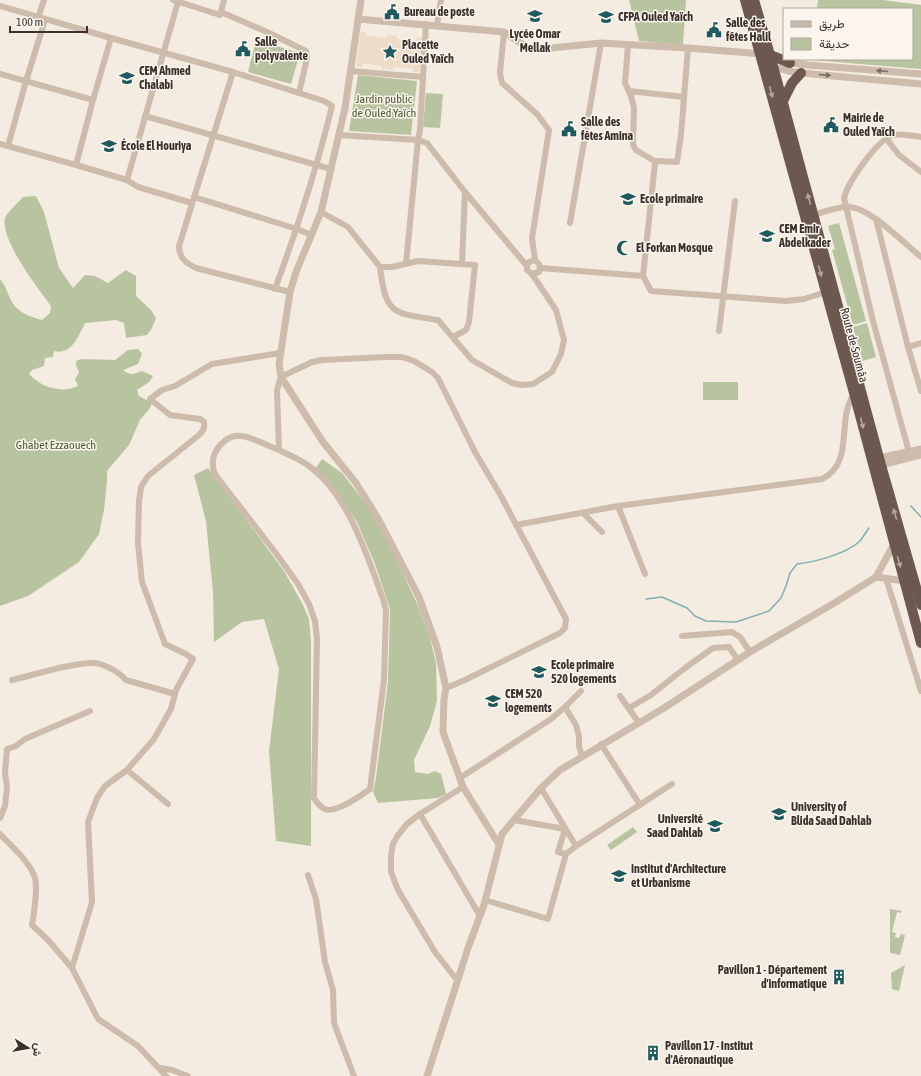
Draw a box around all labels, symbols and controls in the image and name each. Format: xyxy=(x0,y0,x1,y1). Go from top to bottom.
public building icon: Bureau de poste xyxy=(383,3,401,21)
place label: Bureau de poste xyxy=(404,5,475,19)
school or university icon: Lycée Omar Mellak xyxy=(526,7,544,25)
scale bar xyxy=(10,8,87,34)
school or university icon: CFPA Ouled Yaïch xyxy=(597,8,615,26)
legend xyxy=(783,8,913,60)
place label: CFPA Ouled Yaïch xyxy=(618,10,693,24)
text: 100 m xyxy=(16,15,43,29)
place label: Salle des fêtes Halil xyxy=(725,16,772,44)
text: طريق xyxy=(819,17,845,32)
public building icon: Salle des fêtes Halil xyxy=(705,21,723,39)
place label: Lycée Omar Mellak xyxy=(510,27,561,55)
place label: Salle polyvalente xyxy=(255,35,308,63)
text: حديقة xyxy=(819,37,849,51)
place label: Placette Ouled Yaïch xyxy=(402,38,454,66)
public building icon: Salle polyvalente xyxy=(234,40,252,58)
place icon: Placette Ouled Yaïch xyxy=(381,43,399,61)
place label: CEM Ahmed Chalabi xyxy=(139,64,191,92)
one-way arrow xyxy=(876,67,888,74)
school or university icon: CEM Ahmed Chalabi xyxy=(118,69,136,87)
one-way arrow xyxy=(819,71,831,78)
one-way arrow xyxy=(768,86,774,98)
park label: Jardin public de Ouled Yaïch xyxy=(352,92,416,120)
place label: Mairie de Ouled Yaïch xyxy=(843,111,895,139)
place label: Salle des fêtes Amina xyxy=(580,115,634,143)
public building icon: Mairie de Ouled Yaïch xyxy=(822,116,840,134)
public building icon: Salle des fêtes Amina xyxy=(560,120,578,138)
school or university icon: École El Houriya xyxy=(100,137,118,155)
place label: École El Houriya xyxy=(121,138,192,153)
school or university icon: Ecole primaire xyxy=(619,190,637,208)
place label: Ecole primaire xyxy=(640,192,704,206)
one-way arrow xyxy=(806,193,812,205)
place label: CEM Emir Abdelkader xyxy=(778,222,831,250)
school or university icon: CEM Emir Abdelkader xyxy=(758,227,776,245)
mosque icon: El Forkan Mosque xyxy=(615,239,633,257)
place label: El Forkan Mosque xyxy=(636,241,713,255)
one-way arrow xyxy=(817,265,823,277)
street label: Route de Soumâa xyxy=(837,306,871,384)
one-way arrow xyxy=(859,418,865,430)
park label: Ghabet Ezzaouech xyxy=(16,438,96,452)
one-way arrow xyxy=(892,508,898,520)
one-way arrow xyxy=(896,557,902,569)
place label: Ecole primaire 520 logements xyxy=(551,658,617,686)
school or university icon: Ecole primaire 520 logements xyxy=(530,663,548,681)
place label: CEM 520 logements xyxy=(505,687,552,715)
school or university icon: CEM 520 logements xyxy=(484,692,502,710)
place label: University of Blida Saad Dahlab xyxy=(791,800,872,828)
school or university icon: University of Blida Saad Dahlab xyxy=(770,805,788,823)
place label: Université Saad Dahlab xyxy=(647,812,704,840)
school or university icon: Université Saad Dahlab xyxy=(706,817,724,835)
place label: Institut d'Architecture et Urbanisme xyxy=(631,862,727,890)
school or university icon: Institut d'Architecture et Urbanisme xyxy=(610,867,628,885)
place label: Pavillon 1 - Département d'informatique xyxy=(718,963,828,991)
building icon: Pavillon 1 - Département d'informatique xyxy=(830,968,848,986)
north arrow xyxy=(8,1028,48,1068)
place label: Pavillon 17 - Institut d'Aéronautique xyxy=(665,1039,753,1067)
text: ش xyxy=(30,1042,45,1058)
building icon: Pavillon 17 - Institut d'Aéronautique xyxy=(644,1044,662,1062)

